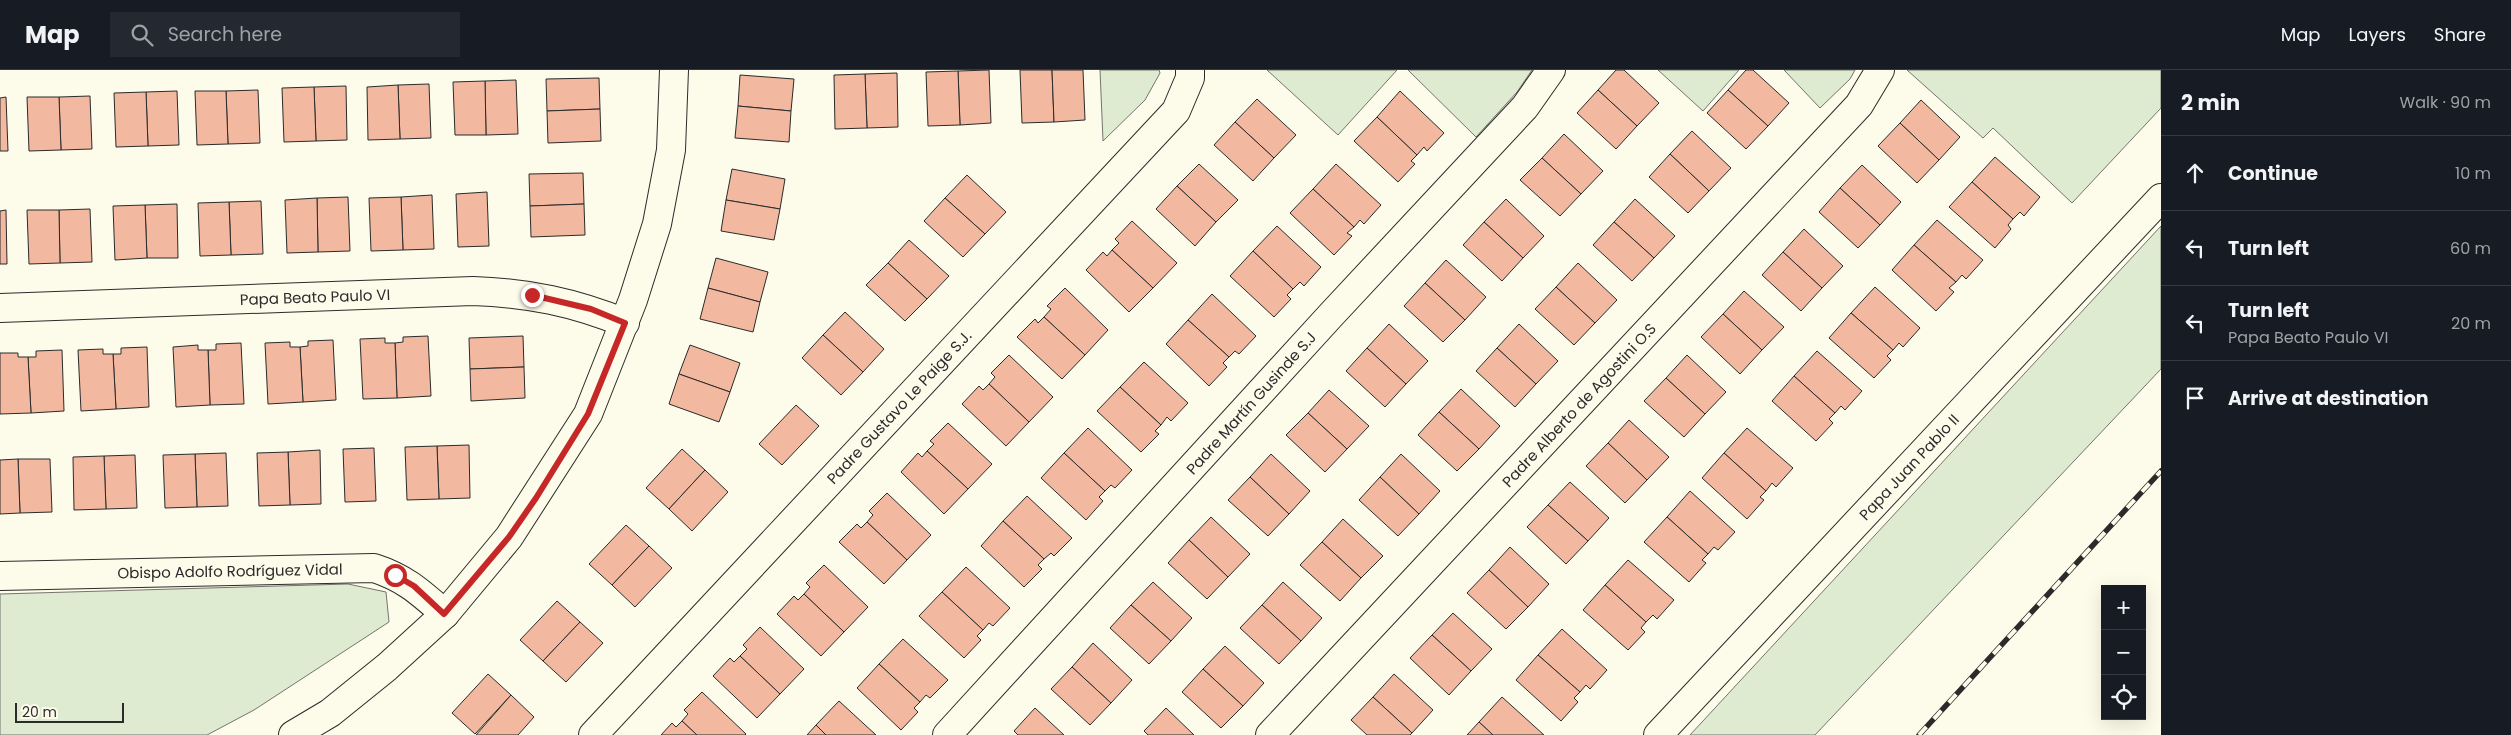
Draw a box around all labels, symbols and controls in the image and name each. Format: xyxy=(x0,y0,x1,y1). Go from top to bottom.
search box xyxy=(110,12,460,57)
text: Map xyxy=(25,18,80,51)
icon: search xyxy=(128,21,156,49)
text: Search here xyxy=(168,21,282,48)
text: Map xyxy=(2281,22,2321,47)
text: Layers xyxy=(2349,22,2406,47)
text: Share xyxy=(2434,22,2486,47)
text: 2 min xyxy=(2181,88,2240,117)
text: Walk · 90 m xyxy=(2400,91,2491,114)
icon: ahead xyxy=(2181,159,2209,187)
text: Continue xyxy=(2228,160,2318,187)
text: 10 m xyxy=(2455,162,2491,185)
icon: left xyxy=(2181,234,2209,262)
text: Turn left xyxy=(2228,235,2309,262)
text: 60 m xyxy=(2450,237,2491,260)
street label: Papa Beato Paulo VI xyxy=(239,284,391,310)
route end xyxy=(521,284,544,307)
text: Turn left xyxy=(2228,297,2309,324)
icon: left xyxy=(2181,309,2209,337)
text: 20 m xyxy=(2451,312,2491,335)
street label: Padre Alberto de Agostini O.S xyxy=(1497,318,1661,492)
street label: Padre Gustavo Le Paige S.J. xyxy=(822,325,976,489)
text: Papa Beato Paulo VI xyxy=(2228,326,2388,349)
street label: Padre Martín Gusinde S.J xyxy=(1181,327,1321,479)
icon: arrive xyxy=(2181,384,2209,412)
text: Arrive at destination xyxy=(2228,385,2429,412)
street label: Papa Juan Pablo II xyxy=(1854,409,1964,525)
street label: Obispo Adolfo Rodríguez Vidal xyxy=(117,559,343,583)
route start xyxy=(384,564,407,587)
map controls xyxy=(2101,585,2146,720)
button: + xyxy=(2101,585,2146,630)
button: − xyxy=(2101,630,2146,675)
button: locate xyxy=(2101,675,2146,720)
scale bar xyxy=(15,700,124,723)
text: 20 m xyxy=(22,702,57,722)

